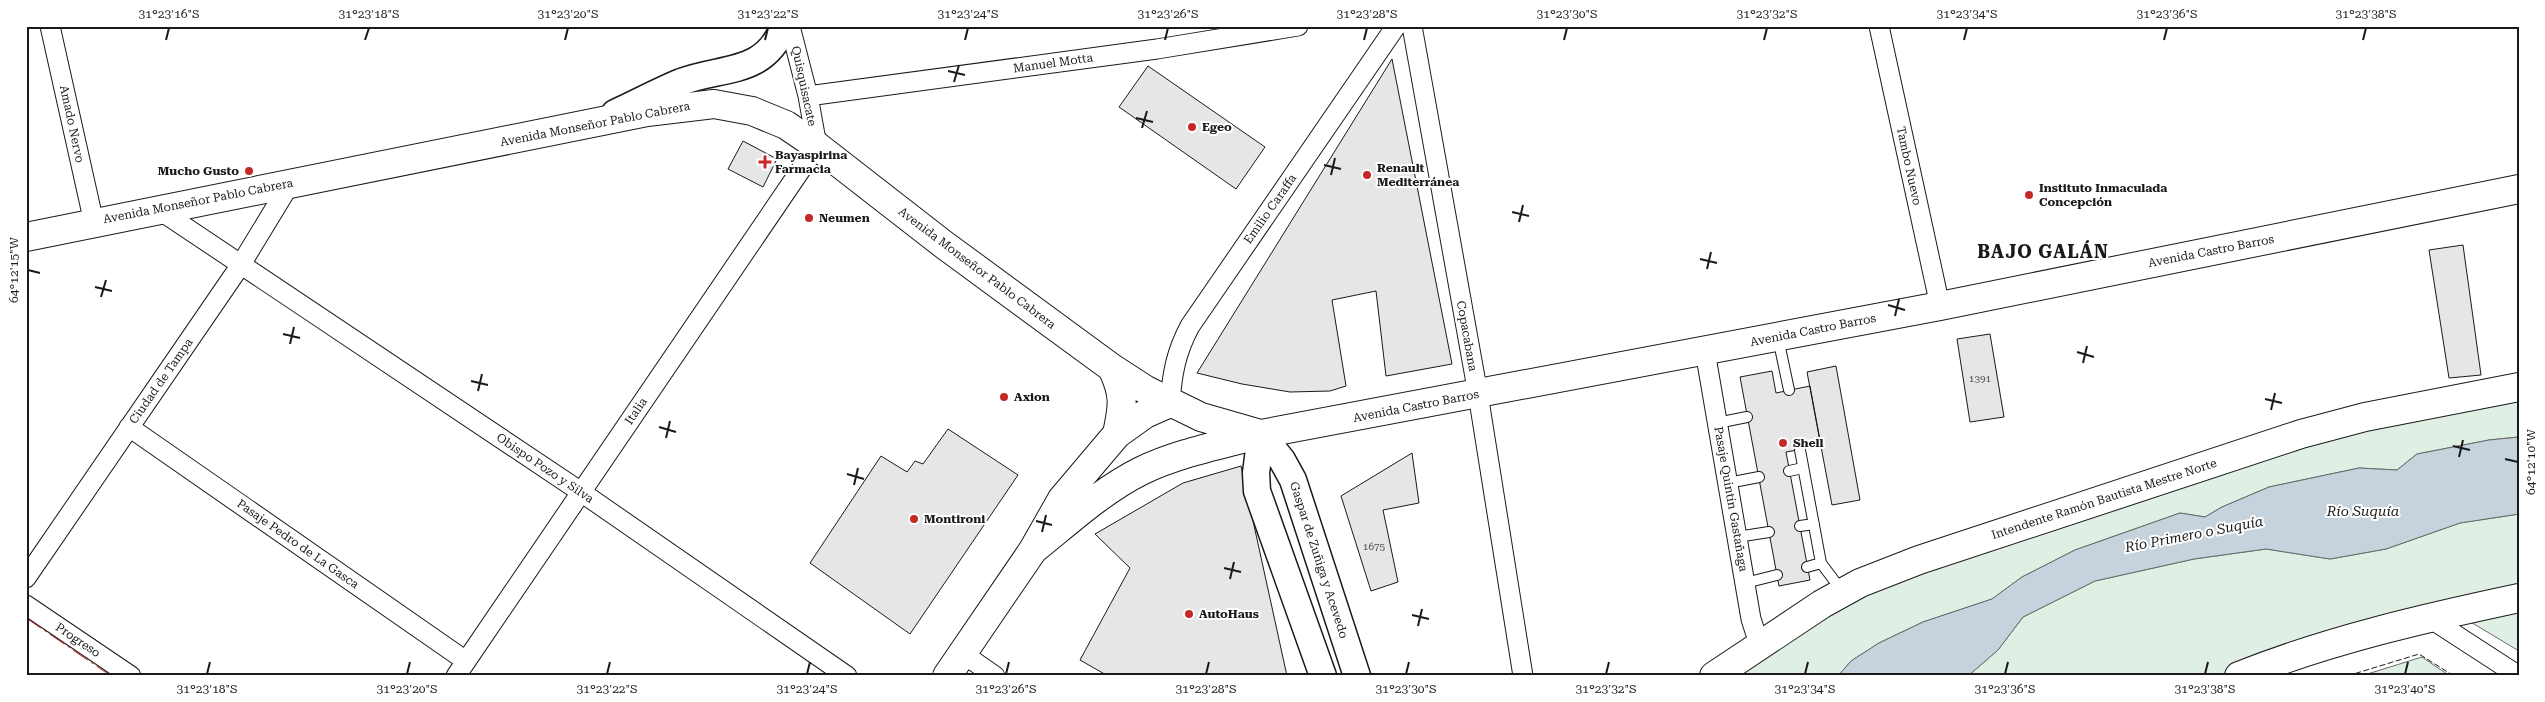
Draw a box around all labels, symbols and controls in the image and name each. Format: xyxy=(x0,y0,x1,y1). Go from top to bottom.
text: 31°23'16"S xyxy=(139,7,199,21)
text: 31°23'18"S xyxy=(339,7,399,21)
text: 31°23'20"S xyxy=(538,7,598,21)
text: 31°23'22"S xyxy=(738,7,798,21)
text: 31°23'24"S xyxy=(938,7,998,21)
text: 31°23'26"S xyxy=(1138,7,1198,21)
text: 31°23'28"S xyxy=(1337,7,1397,21)
text: 31°23'30"S xyxy=(1537,7,1597,21)
text: 31°23'32"S xyxy=(1737,7,1797,21)
text: 31°23'34"S xyxy=(1937,7,1997,21)
text: 31°23'36"S xyxy=(2137,7,2197,21)
text: 31°23'38"S xyxy=(2336,7,2396,21)
street label: Quisquisacate xyxy=(789,45,819,128)
street label: Manuel Motta xyxy=(1012,50,1094,76)
street label: Amado Nervo xyxy=(57,84,87,164)
street label: Avenida Monseñor Pablo Cabrera xyxy=(499,99,692,149)
place label: Egeo xyxy=(1202,120,1232,134)
marker: Egeo xyxy=(1186,121,1198,133)
street label: Tambo Nuevo xyxy=(1894,125,1924,207)
place label: Bayaspirina Farmacia xyxy=(775,148,847,176)
marker: Bayaspirina Farmacia xyxy=(759,156,771,168)
place label: Renault Mediterránea xyxy=(1377,161,1459,189)
place label: Mucho Gusto xyxy=(158,164,239,178)
marker: Mucho Gusto xyxy=(243,165,255,177)
marker: Renault Mediterránea xyxy=(1361,169,1373,181)
street label: Emilio Caraffa xyxy=(1241,171,1300,247)
street label: Avenida Monseñor Pablo Cabrera xyxy=(102,176,295,226)
place label: Instituto Inmaculada Concepción xyxy=(2039,181,2167,209)
marker: Instituto Inmaculada Concepción xyxy=(2023,189,2035,201)
street label: Avenida Monseñor Pablo Cabrera xyxy=(896,204,1059,332)
place label: Neumen xyxy=(819,211,870,225)
marker: Neumen xyxy=(803,212,815,224)
street label: Avenida Castro Barros xyxy=(2147,232,2275,270)
text: 64°12'15"W xyxy=(7,236,21,303)
district label: BAJO GALÁN xyxy=(1977,240,2109,262)
street label: Copacabana xyxy=(1454,299,1480,373)
street label: Avenida Castro Barros xyxy=(1749,311,1877,349)
street label: Ciudad de Tampa xyxy=(126,335,196,426)
house number: 1391 xyxy=(1969,373,1992,384)
street label: Avenida Castro Barros xyxy=(1352,387,1480,425)
place label: Axion xyxy=(1014,390,1050,404)
marker: Axion xyxy=(998,391,1010,403)
street label: Italia xyxy=(622,394,650,427)
street label: Pasaje Quintín Gastañaga xyxy=(1711,425,1751,573)
text: 64°12'10"W xyxy=(2524,428,2538,495)
street label: Obispo Pozo y Silva xyxy=(494,430,597,506)
place label: Shell xyxy=(1793,436,1823,450)
marker: Shell xyxy=(1777,437,1789,449)
street label: Intendente Ramón Bautista Mestre Norte xyxy=(1990,456,2219,542)
street label: Gaspar de Zuñiga y Acevedo xyxy=(1287,480,1351,640)
street label: Pasaje Pedro de La Gasca xyxy=(234,497,362,592)
water label: Río Suquía xyxy=(2326,503,2399,519)
place label: Montironi xyxy=(924,512,985,526)
marker: Montironi xyxy=(908,513,920,525)
water label: Río Primero o Suquía xyxy=(2123,513,2264,555)
house number: 1675 xyxy=(1363,541,1386,552)
place label: AutoHaus xyxy=(1199,607,1259,621)
marker: AutoHaus xyxy=(1183,608,1195,620)
street label: Progreso xyxy=(53,620,103,660)
text: 31°23'18"S xyxy=(177,682,237,696)
text: 31°23'20"S xyxy=(377,682,437,696)
text: 31°23'22"S xyxy=(577,682,637,696)
text: 31°23'24"S xyxy=(777,682,837,696)
text: 31°23'26"S xyxy=(976,682,1036,696)
text: 31°23'28"S xyxy=(1176,682,1236,696)
text: 31°23'30"S xyxy=(1376,682,1436,696)
text: 31°23'32"S xyxy=(1576,682,1636,696)
text: 31°23'34"S xyxy=(1775,682,1835,696)
text: 31°23'36"S xyxy=(1975,682,2035,696)
text: 31°23'38"S xyxy=(2175,682,2235,696)
text: 31°23'40"S xyxy=(2375,682,2435,696)

